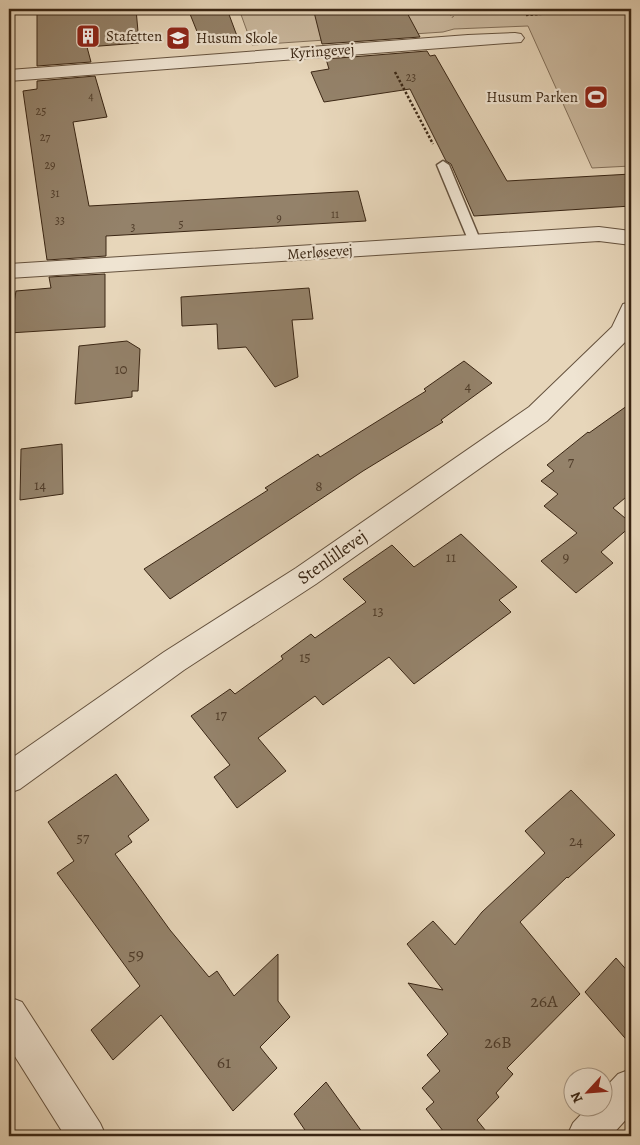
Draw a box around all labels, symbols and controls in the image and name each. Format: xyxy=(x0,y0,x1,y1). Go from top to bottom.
building icon: Stafetten xyxy=(75,23,101,49)
school or university icon: Husum Skole xyxy=(165,25,191,51)
place label: Stafetten xyxy=(106,26,162,46)
place label: Husum Skole xyxy=(196,28,278,48)
street label: Kyringevej xyxy=(289,39,355,63)
house number: 23 xyxy=(406,69,416,85)
sports icon: Husum Parken xyxy=(583,84,609,110)
place label: Husum Parken xyxy=(486,87,578,107)
house number: 4 xyxy=(88,88,94,104)
house number: 25 xyxy=(36,103,46,119)
house number: 27 xyxy=(40,129,51,145)
house number: 29 xyxy=(44,157,56,173)
house number: 31 xyxy=(50,185,60,201)
house number: 11 xyxy=(331,206,339,222)
house number: 9 xyxy=(276,210,282,226)
house number: 33 xyxy=(55,212,65,228)
house number: 5 xyxy=(178,216,184,232)
house number: 3 xyxy=(131,219,136,235)
street label: Merløsevej xyxy=(287,240,353,264)
house number: 10 xyxy=(114,359,128,379)
house number: 4 xyxy=(465,376,472,396)
house number: 7 xyxy=(568,452,575,472)
house number: 14 xyxy=(34,475,46,495)
house number: 8 xyxy=(315,476,323,496)
street label: Stenlillevej xyxy=(292,524,372,590)
house number: 11 xyxy=(446,547,456,567)
house number: 9 xyxy=(563,547,570,567)
house number: 13 xyxy=(372,601,384,621)
house number: 15 xyxy=(299,647,311,667)
house number: 17 xyxy=(215,705,227,725)
house number: 57 xyxy=(77,828,90,848)
house number: 24 xyxy=(569,831,583,851)
house number: 59 xyxy=(128,942,144,966)
house number: 26A xyxy=(530,989,558,1013)
house number: 26B xyxy=(484,1030,512,1054)
house number: 61 xyxy=(217,1050,231,1074)
north arrow xyxy=(562,1068,612,1118)
text: N xyxy=(566,1089,588,1106)

